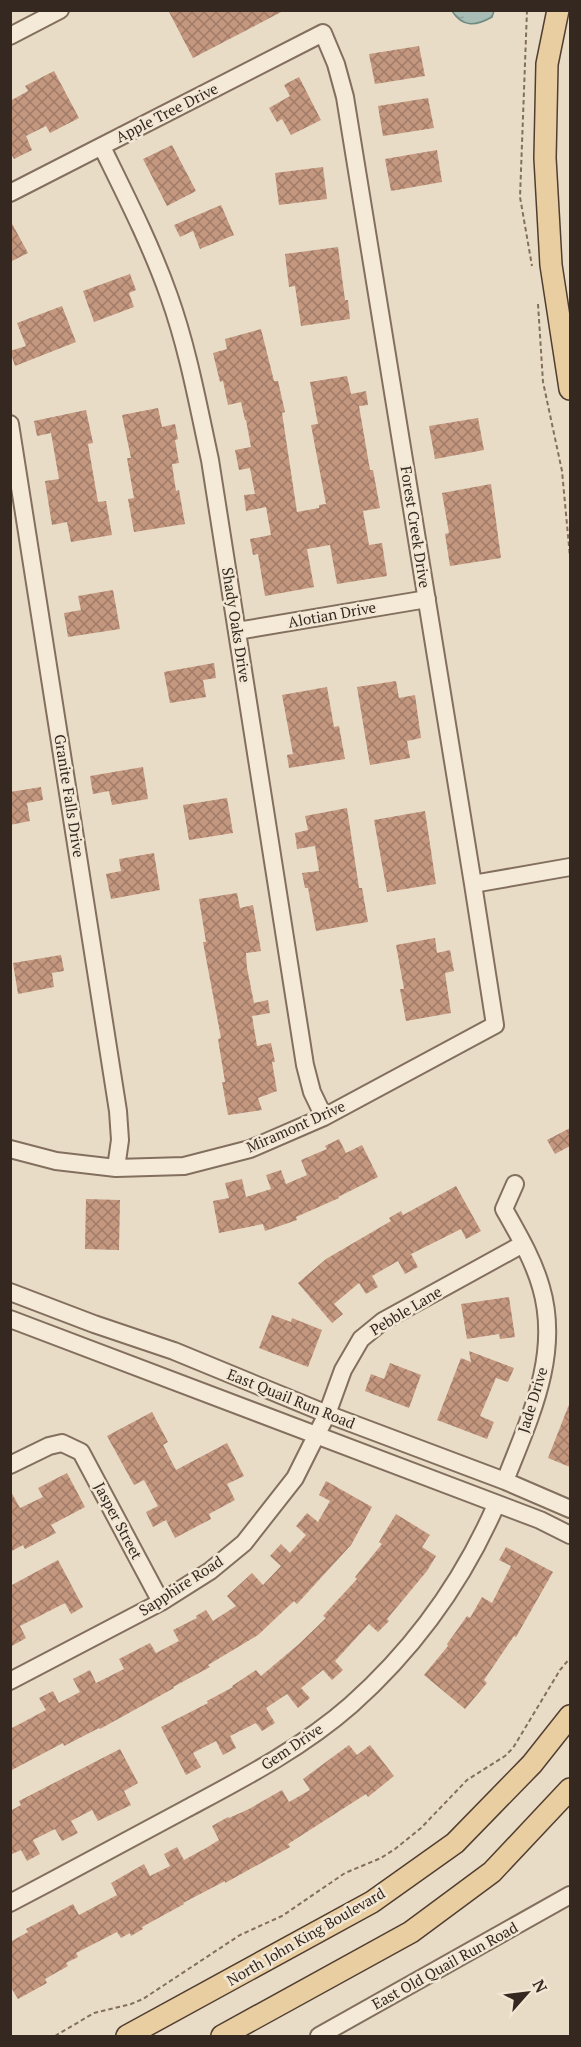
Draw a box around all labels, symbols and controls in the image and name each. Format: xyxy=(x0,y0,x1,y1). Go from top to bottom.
street label: Apple Tree Drive xyxy=(112,78,221,146)
street label: Forest Creek Drive xyxy=(396,464,435,589)
street label: Shady Oaks Drive xyxy=(218,566,256,684)
street label: Alotian Drive xyxy=(286,596,377,632)
street label: Granite Falls Drive xyxy=(50,733,90,859)
street label: Miramont Drive xyxy=(243,1095,348,1157)
street label: Pebble Lane xyxy=(366,1281,445,1339)
street label: East Quail Run Road xyxy=(225,1363,358,1433)
street label: Jade Drive xyxy=(513,1364,552,1435)
street label: Jasper Street xyxy=(90,1478,148,1563)
street label: Sapphire Road xyxy=(135,1551,226,1620)
street label: Gem Drive xyxy=(257,1718,326,1774)
street label: North John King Boulevard xyxy=(223,1883,388,1990)
street label: East Old Quail Run Road xyxy=(368,1917,521,2014)
north arrow xyxy=(497,1963,557,2023)
text: N xyxy=(528,1975,553,1996)

